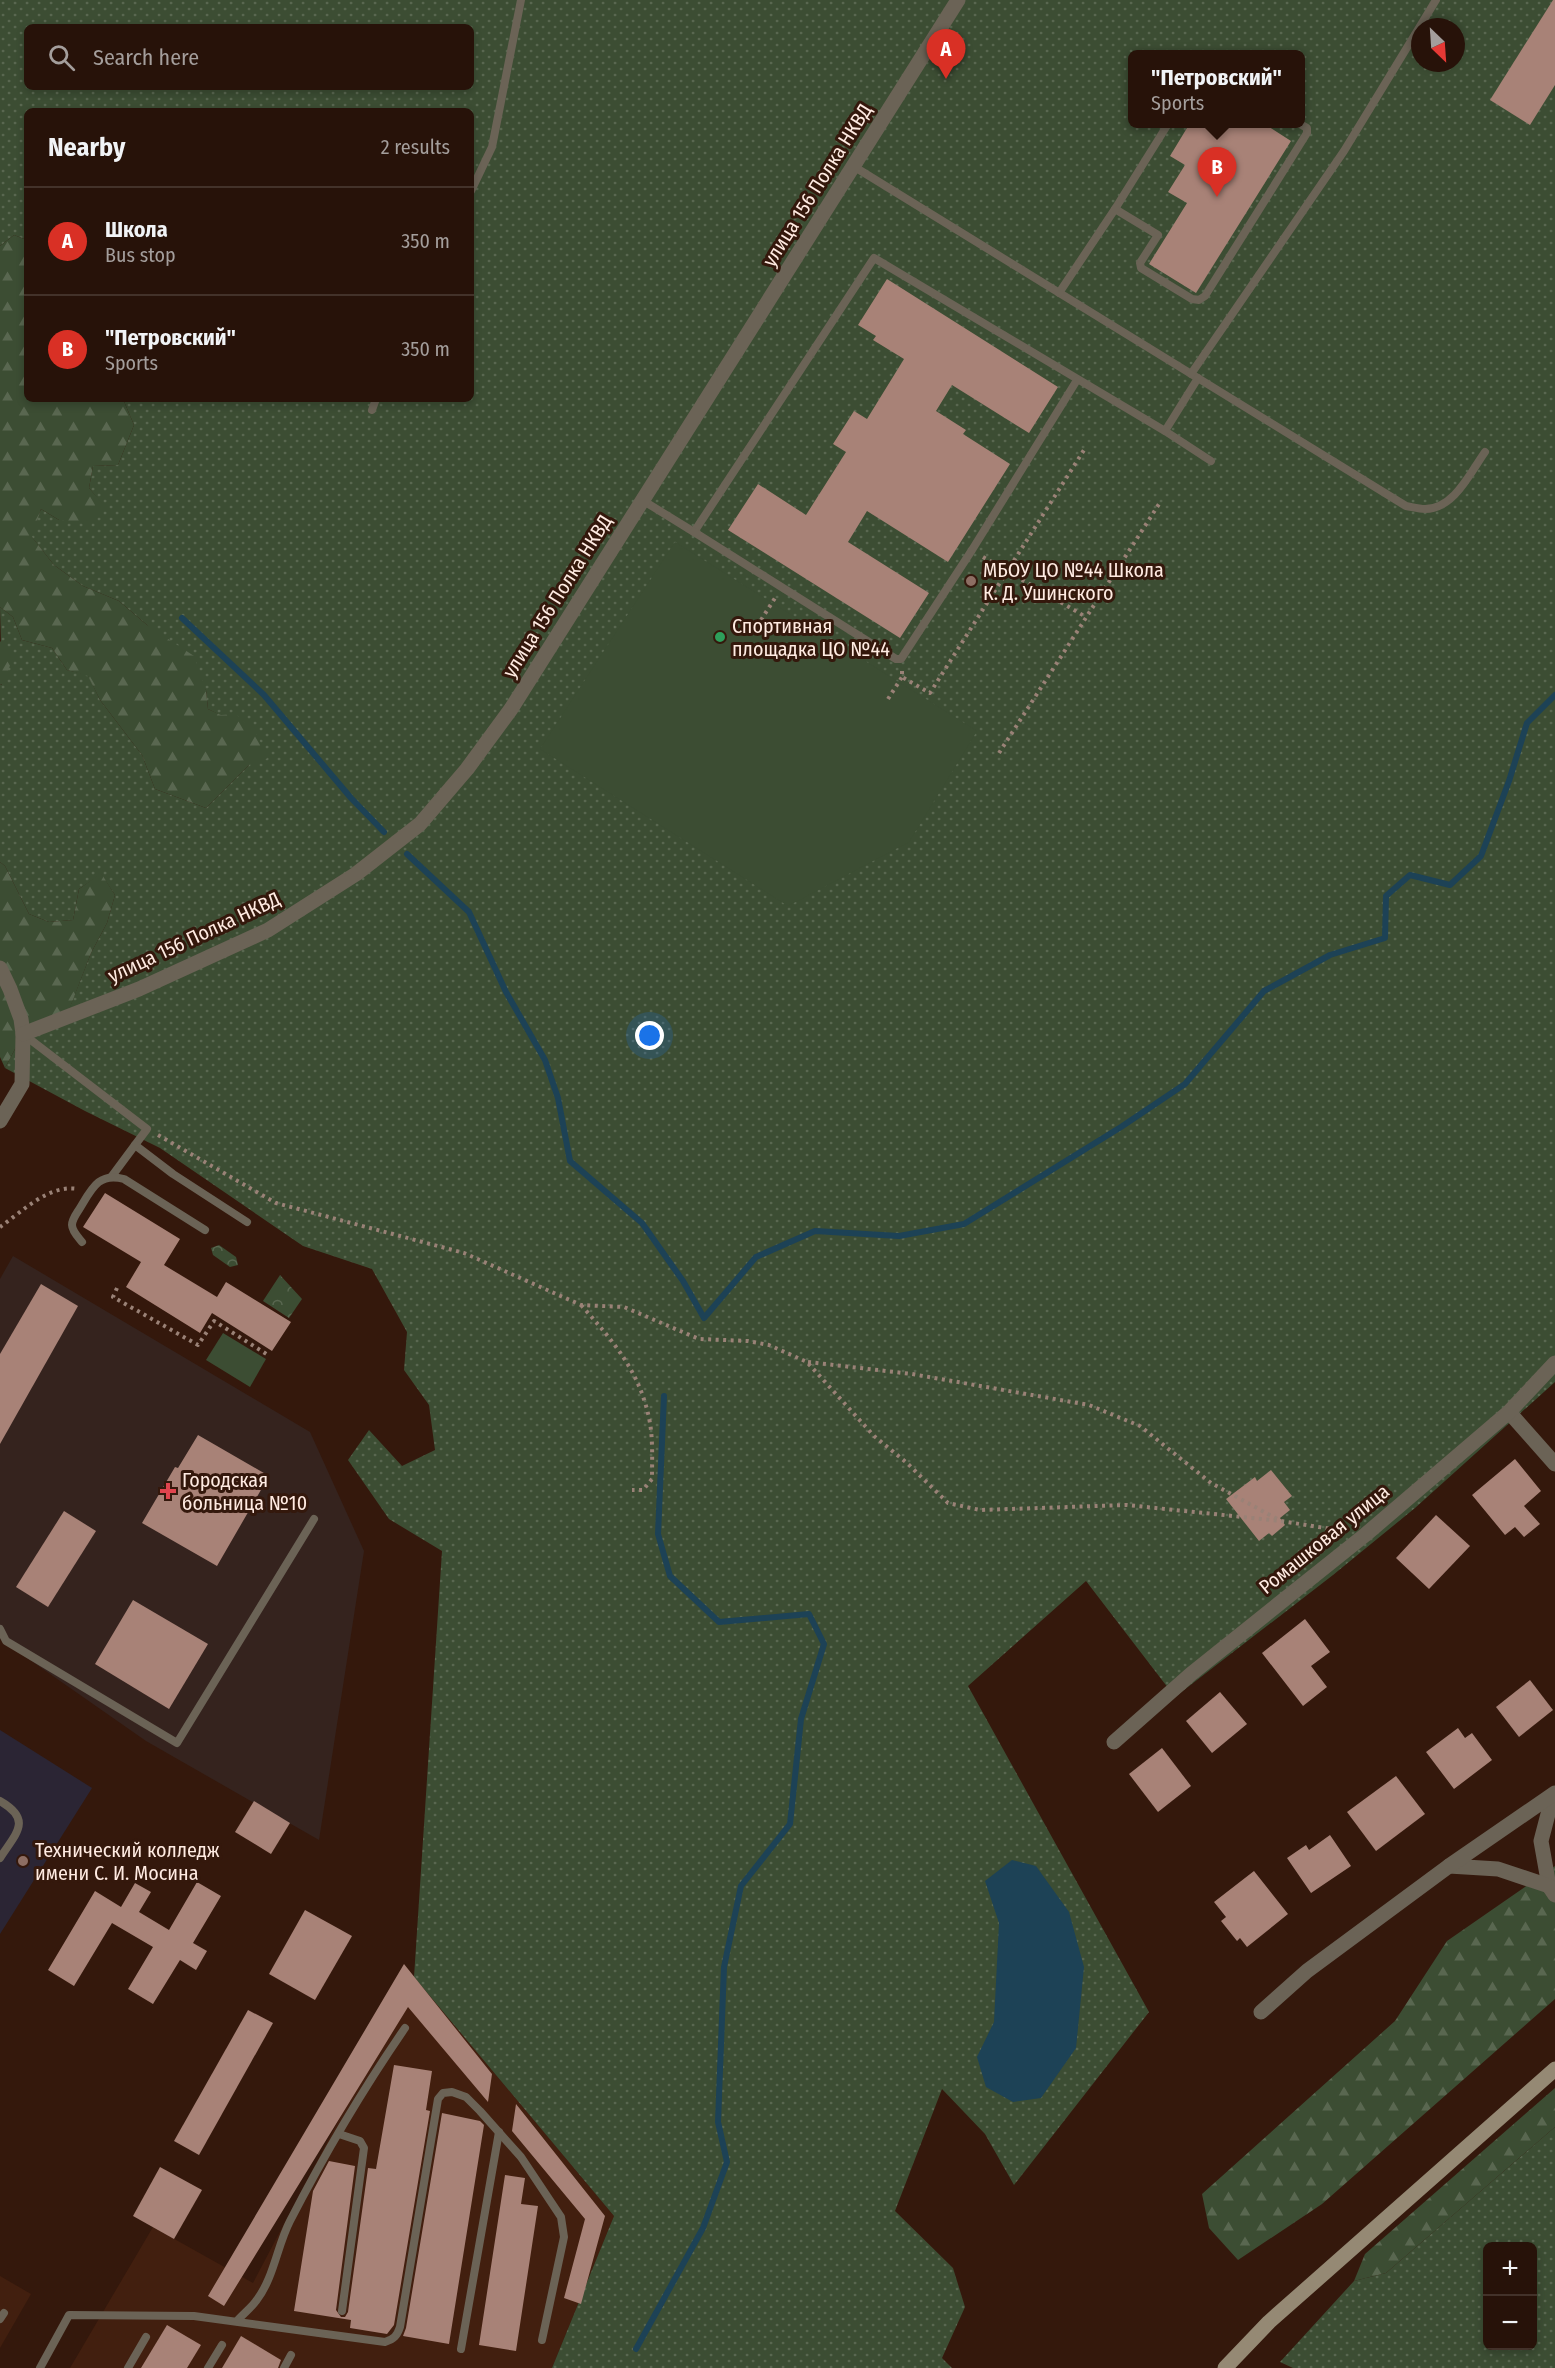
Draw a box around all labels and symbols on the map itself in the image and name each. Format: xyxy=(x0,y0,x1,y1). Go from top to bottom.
north arrow xyxy=(1411,18,1465,72)
pin: A xyxy=(926,29,966,79)
street label: улица 156 Полка НКВД xyxy=(757,99,877,271)
pin: B xyxy=(1198,148,1236,197)
street label: улица 156 Полка НКВД xyxy=(497,510,617,682)
place label: МБОУ ЦО №44 Школа К. Д. Ушинского xyxy=(983,558,1164,605)
marker: МБОУ ЦО №44 Школа К. Д. Ушинского xyxy=(964,574,978,588)
place label: Спортивная площадка ЦО №44 xyxy=(732,614,890,661)
marker: Спортивная площадка ЦО №44 xyxy=(713,630,727,644)
street label: улица 156 Полка НКВД xyxy=(104,887,284,987)
your location xyxy=(635,1021,664,1050)
place label: Городская больница №10 xyxy=(182,1468,307,1515)
street label: Ромашковая улица xyxy=(1254,1479,1394,1599)
marker: Городская больница №10 xyxy=(159,1482,177,1500)
place label: Технический колледж имени С. И. Мосина xyxy=(35,1838,220,1885)
marker: Технический колледж имени С. И. Мосина xyxy=(16,1854,30,1868)

